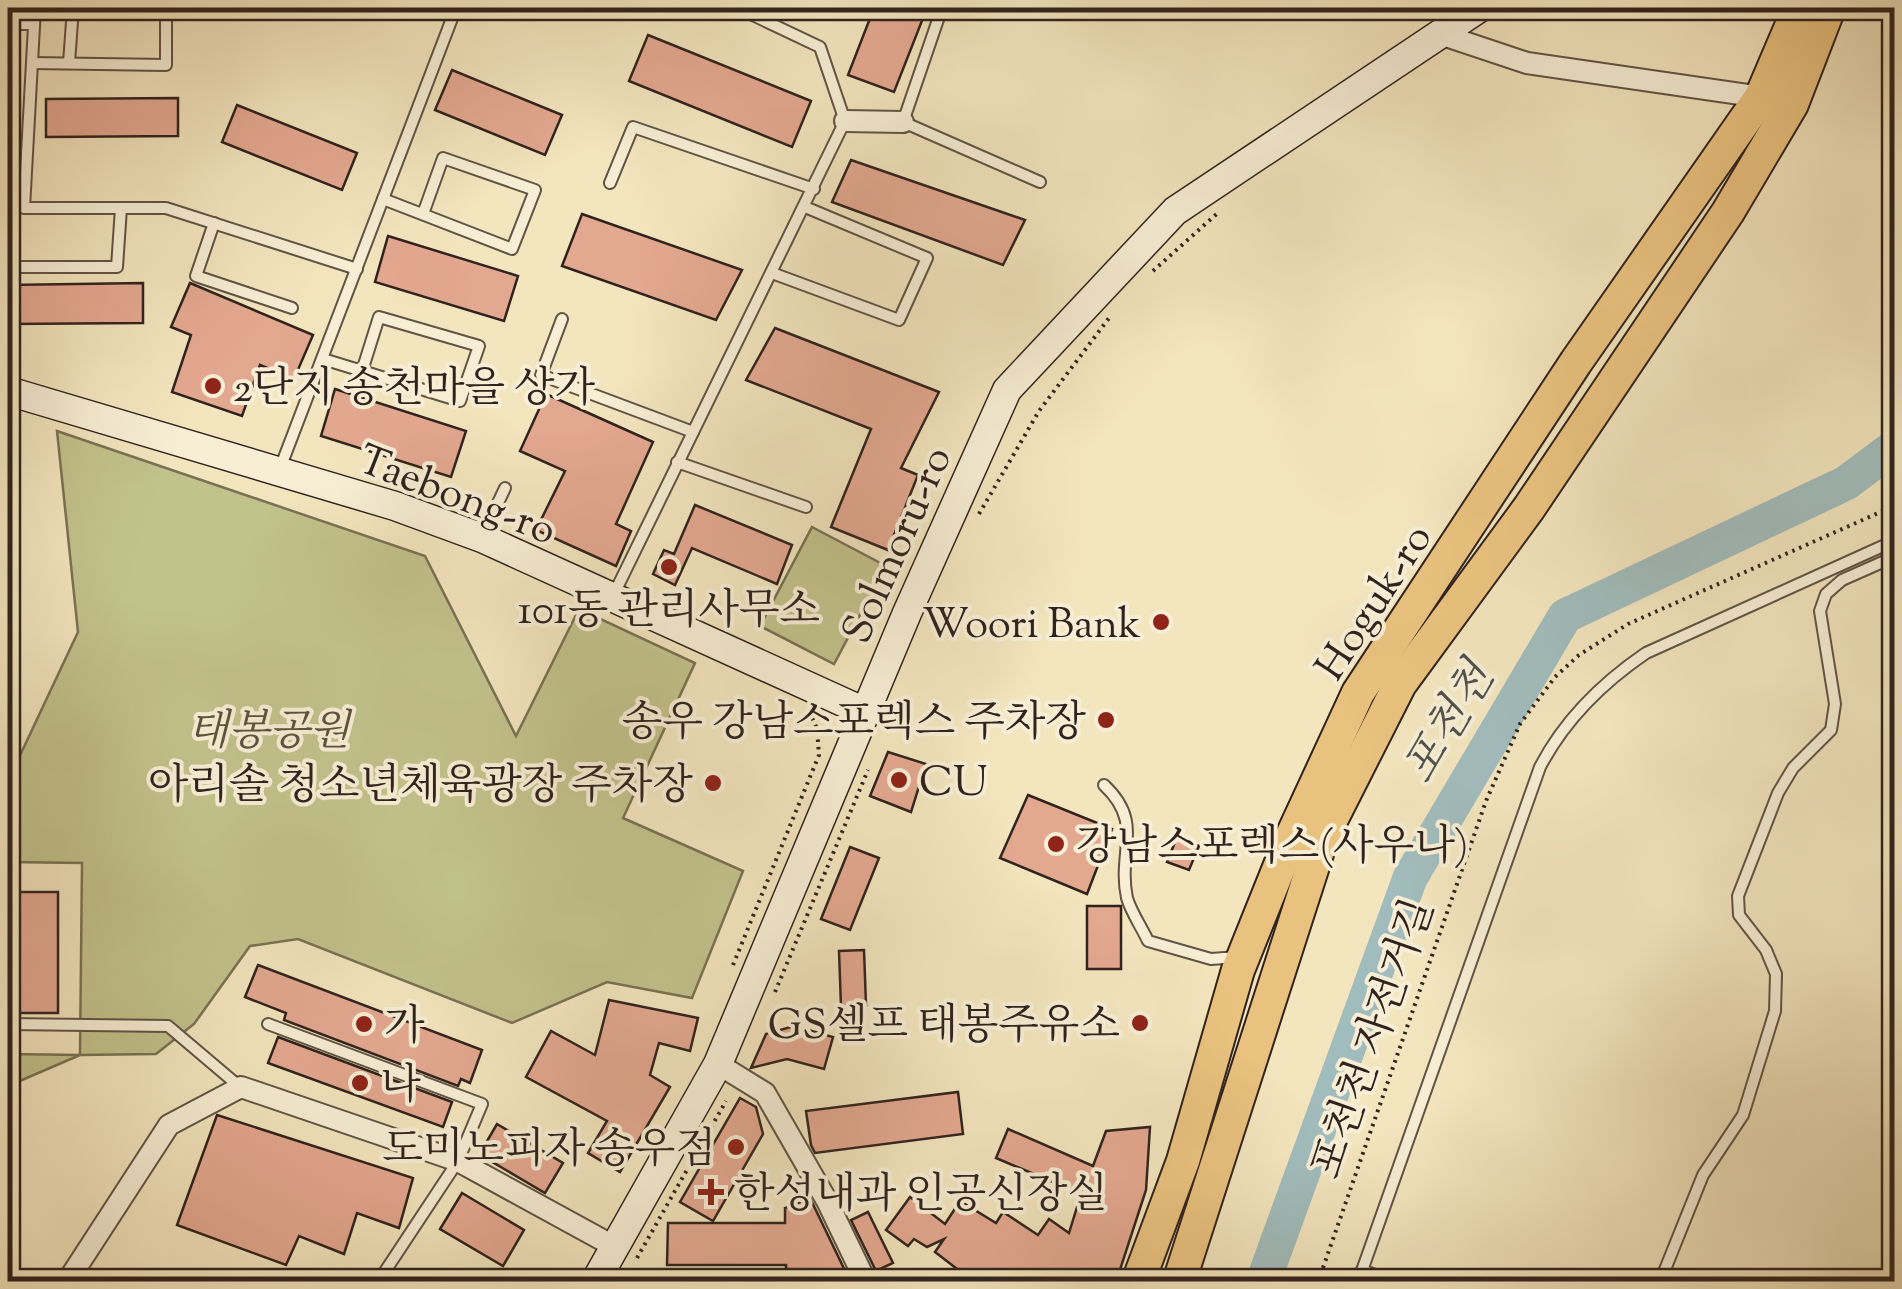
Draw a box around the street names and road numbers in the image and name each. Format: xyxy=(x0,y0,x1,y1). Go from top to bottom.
street label: Taebong-ro xyxy=(349,432,564,563)
street label: Solmoru-ro xyxy=(830,438,970,654)
street label: Hoguk-ro xyxy=(1303,514,1449,694)
street label: 포천천 자전거길 xyxy=(1300,891,1452,1188)

